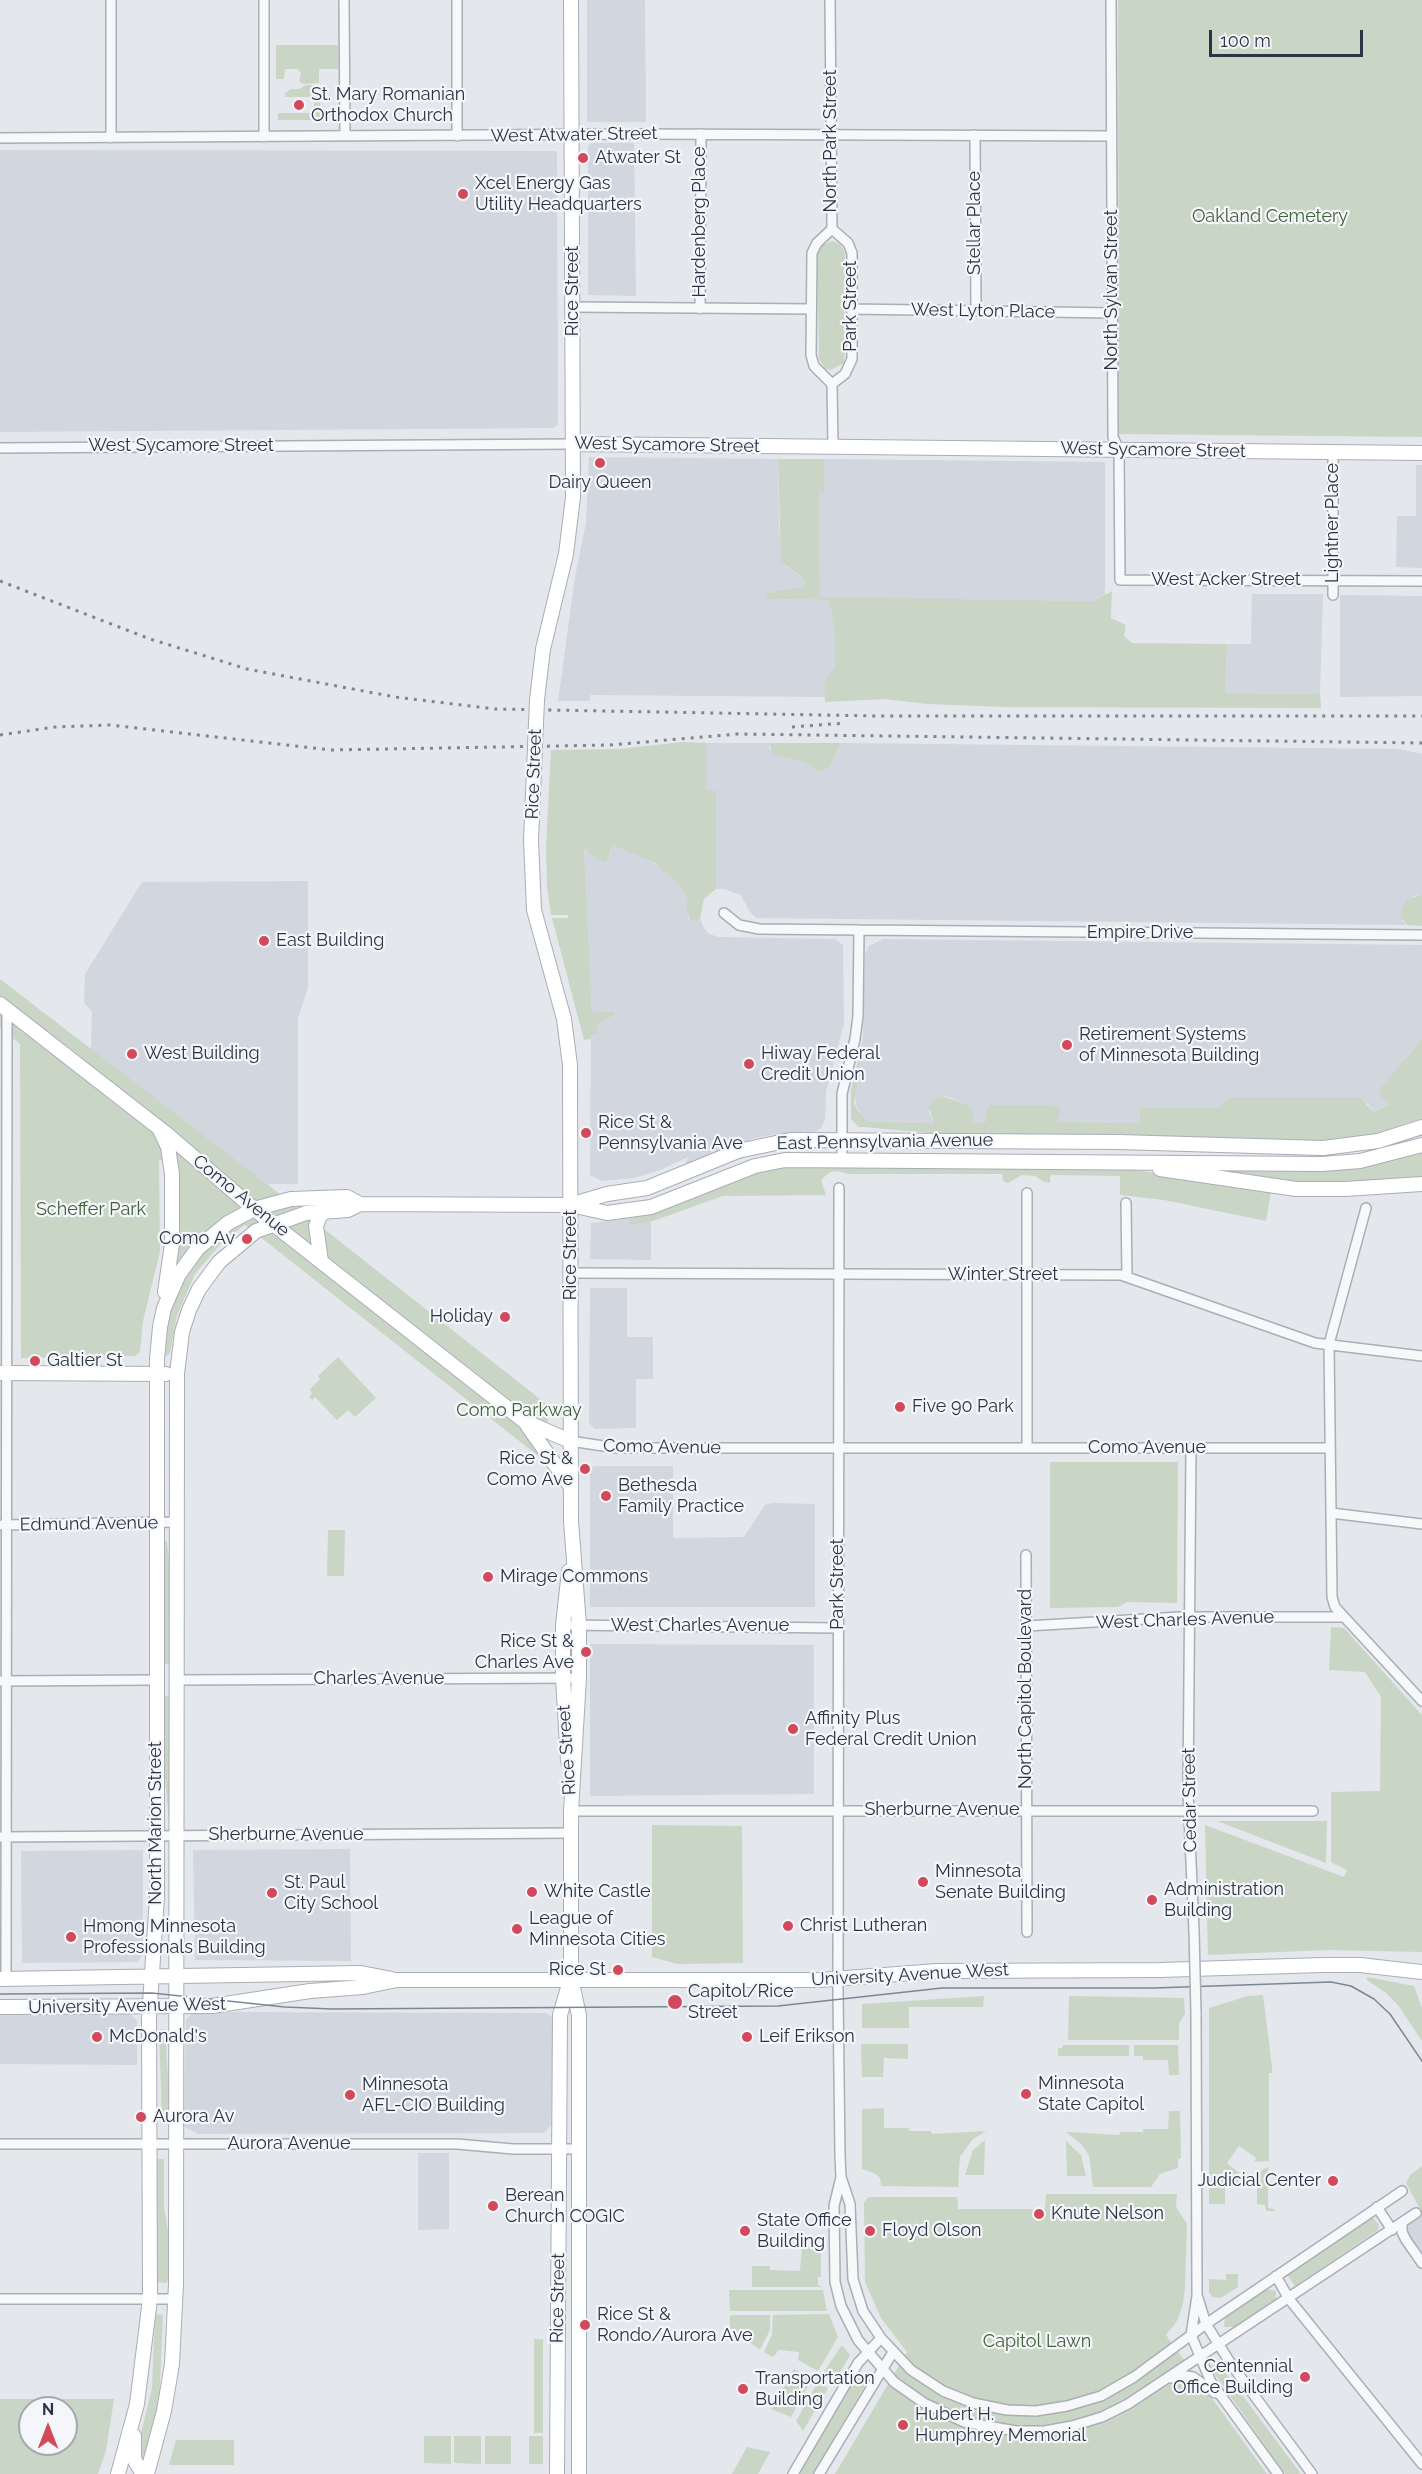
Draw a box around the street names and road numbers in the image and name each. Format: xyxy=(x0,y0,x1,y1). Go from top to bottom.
street label: North Park Street xyxy=(820,69,842,213)
street label: West Atwater Street xyxy=(490,123,658,147)
street label: Hardenberg Place xyxy=(689,146,711,298)
street label: Stellar Place xyxy=(964,171,986,275)
street label: North Sylvan Street xyxy=(1101,210,1123,370)
street label: Rice Street xyxy=(562,246,584,336)
street label: Park Street xyxy=(840,260,862,352)
street label: West Lyton Place xyxy=(911,299,1055,323)
street label: West Sycamore Street xyxy=(574,433,760,457)
street label: West Sycamore Street xyxy=(88,435,274,457)
street label: West Sycamore Street xyxy=(1060,438,1246,462)
street label: Lightner Place xyxy=(1322,463,1344,583)
street label: West Acker Street xyxy=(1151,569,1301,591)
street label: Rice Street xyxy=(522,728,546,820)
street label: Empire Drive xyxy=(1087,922,1193,944)
street label: East Pennsylvania Avenue xyxy=(777,1129,993,1155)
street label: Como Avenue xyxy=(188,1150,294,1242)
street label: Rice Street xyxy=(560,1210,582,1300)
street label: Winter Street xyxy=(948,1264,1058,1286)
street label: Como Avenue xyxy=(603,1435,721,1459)
street label: Como Avenue xyxy=(1088,1437,1206,1459)
street label: Edmund Avenue xyxy=(20,1512,158,1536)
street label: Park Street xyxy=(827,1538,849,1630)
street label: North Capitol Boulevard xyxy=(1015,1589,1037,1789)
street label: West Charles Avenue xyxy=(1095,1606,1275,1634)
street label: West Charles Avenue xyxy=(611,1615,789,1637)
street label: Charles Avenue xyxy=(314,1668,444,1690)
street label: Rice Street xyxy=(553,1704,581,1796)
street label: North Marion Street xyxy=(145,1741,167,1905)
street label: Cedar Street xyxy=(1178,1747,1202,1853)
street label: Sherburne Avenue xyxy=(864,1799,1020,1821)
street label: Sherburne Avenue xyxy=(208,1824,364,1846)
street label: University Avenue West xyxy=(811,1959,1009,1991)
street label: University Avenue West xyxy=(28,1993,226,2019)
street label: Aurora Avenue xyxy=(227,2133,351,2155)
street label: Rice Street xyxy=(546,2253,570,2343)

